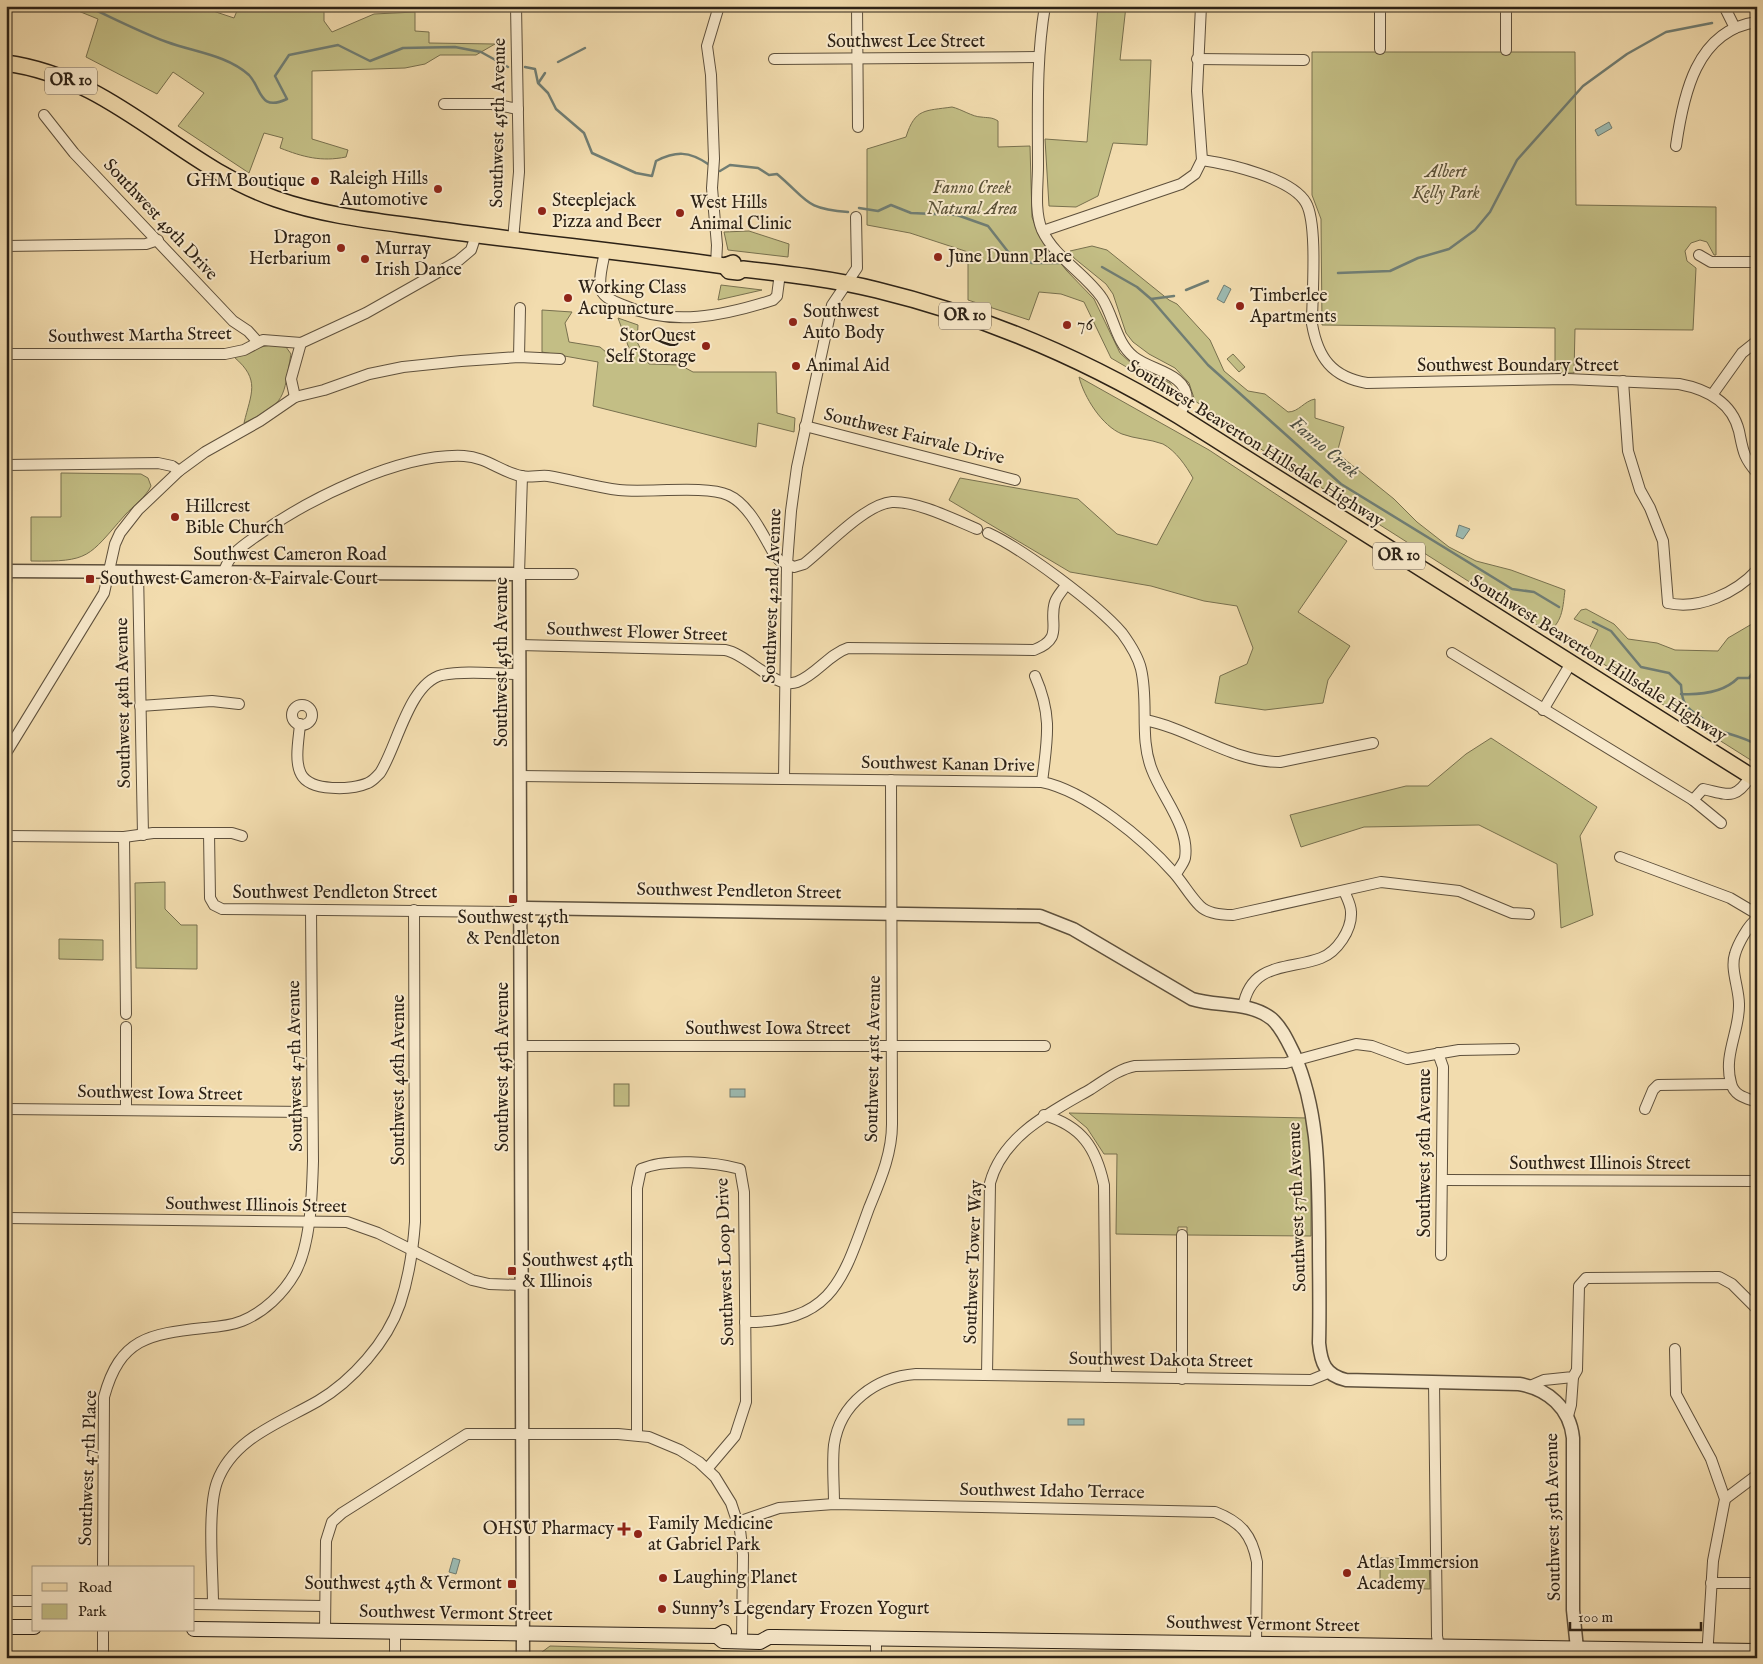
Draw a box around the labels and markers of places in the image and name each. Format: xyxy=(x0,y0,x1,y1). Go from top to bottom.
place label: Raleigh Hills Automotive xyxy=(329,168,428,212)
place label: GHM Boutique xyxy=(186,170,305,193)
marker: GHM Boutique xyxy=(309,175,321,187)
marker: Raleigh Hills Automotive xyxy=(432,183,444,195)
place label: Steeplejack Pizza and Beer xyxy=(552,190,662,234)
place label: West Hills Animal Clinic xyxy=(689,192,792,236)
marker: Steeplejack Pizza and Beer xyxy=(536,205,548,217)
marker: West Hills Animal Clinic xyxy=(674,207,686,219)
place label: Dragon Herbarium xyxy=(249,227,331,271)
place label: Murray Irish Dance xyxy=(375,238,462,282)
marker: Dragon Herbarium xyxy=(335,242,347,254)
place label: June Dunn Place xyxy=(946,246,1072,269)
marker: June Dunn Place xyxy=(932,251,944,263)
marker: Murray Irish Dance xyxy=(359,253,371,265)
place label: Working Class Acupuncture xyxy=(577,277,686,321)
place label: Timberlee Apartments xyxy=(1249,285,1337,329)
marker: Working Class Acupuncture xyxy=(562,292,574,304)
marker: Timberlee Apartments xyxy=(1234,300,1246,312)
place label: Southwest Auto Body xyxy=(802,301,884,345)
place label: 76 xyxy=(1077,314,1093,337)
marker: Southwest Auto Body xyxy=(787,316,799,328)
marker: 76 xyxy=(1061,319,1073,331)
place label: StorQuest Self Storage xyxy=(606,325,696,369)
marker: StorQuest Self Storage xyxy=(700,340,712,352)
place label: Animal Aid xyxy=(805,355,890,378)
marker: Animal Aid xyxy=(790,360,802,372)
place label: Hillcrest Bible Church xyxy=(185,496,284,540)
marker: Hillcrest Bible Church xyxy=(169,511,181,523)
place label: Southwest Cameron & Fairvale Court xyxy=(100,568,378,591)
marker: Southwest Cameron & Fairvale Court xyxy=(84,573,96,585)
marker: Southwest 45th & Pendleton xyxy=(507,893,519,905)
place label: Southwest 45th & Pendleton xyxy=(457,907,569,951)
place label: Southwest 45th & Illinois xyxy=(522,1250,634,1294)
marker: Southwest 45th & Illinois xyxy=(506,1265,518,1277)
place label: Family Medicine at Gabriel Park xyxy=(648,1513,773,1557)
place label: OHSU Pharmacy xyxy=(483,1518,614,1541)
marker: OHSU Pharmacy xyxy=(618,1523,630,1535)
marker: Family Medicine at Gabriel Park xyxy=(632,1528,644,1540)
place label: Atlas Immersion Academy xyxy=(1356,1552,1479,1596)
place label: Laughing Planet xyxy=(673,1567,798,1590)
marker: Atlas Immersion Academy xyxy=(1341,1567,1353,1579)
marker: Laughing Planet xyxy=(657,1572,669,1584)
place label: Southwest 45th & Vermont xyxy=(305,1573,502,1596)
marker: Southwest 45th & Vermont xyxy=(506,1578,518,1590)
place label: Sunny's Legendary Frozen Yogurt xyxy=(672,1598,930,1621)
marker: Sunny's Legendary Frozen Yogurt xyxy=(656,1603,668,1615)

